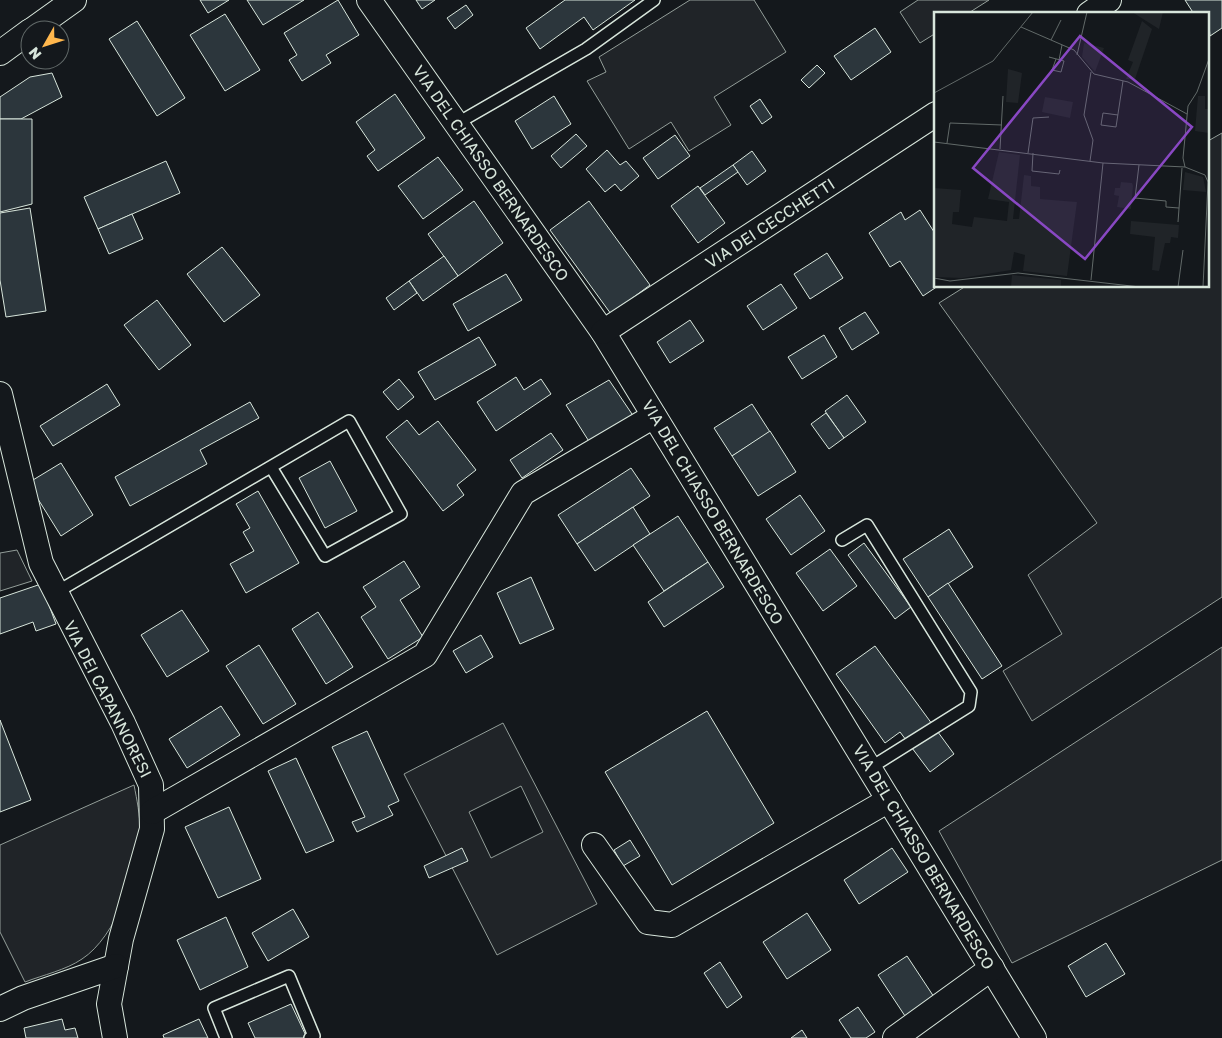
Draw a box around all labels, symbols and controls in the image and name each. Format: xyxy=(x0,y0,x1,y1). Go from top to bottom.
inset map xyxy=(934,12,1210,288)
north arrow xyxy=(20,20,70,70)
text: N xyxy=(25,44,44,63)
street label: VIA DEL CHIASSO BERNARDESCO xyxy=(409,61,573,285)
street label: VIA DEI CECCHETTI xyxy=(702,174,838,272)
street label: VIA DEL CHIASSO BERNARDESCO xyxy=(638,396,788,628)
street label: VIA DEI CAPANNORESI xyxy=(60,617,156,781)
street label: VIA DEL CHIASSO BERNARDESCO xyxy=(849,741,999,973)

